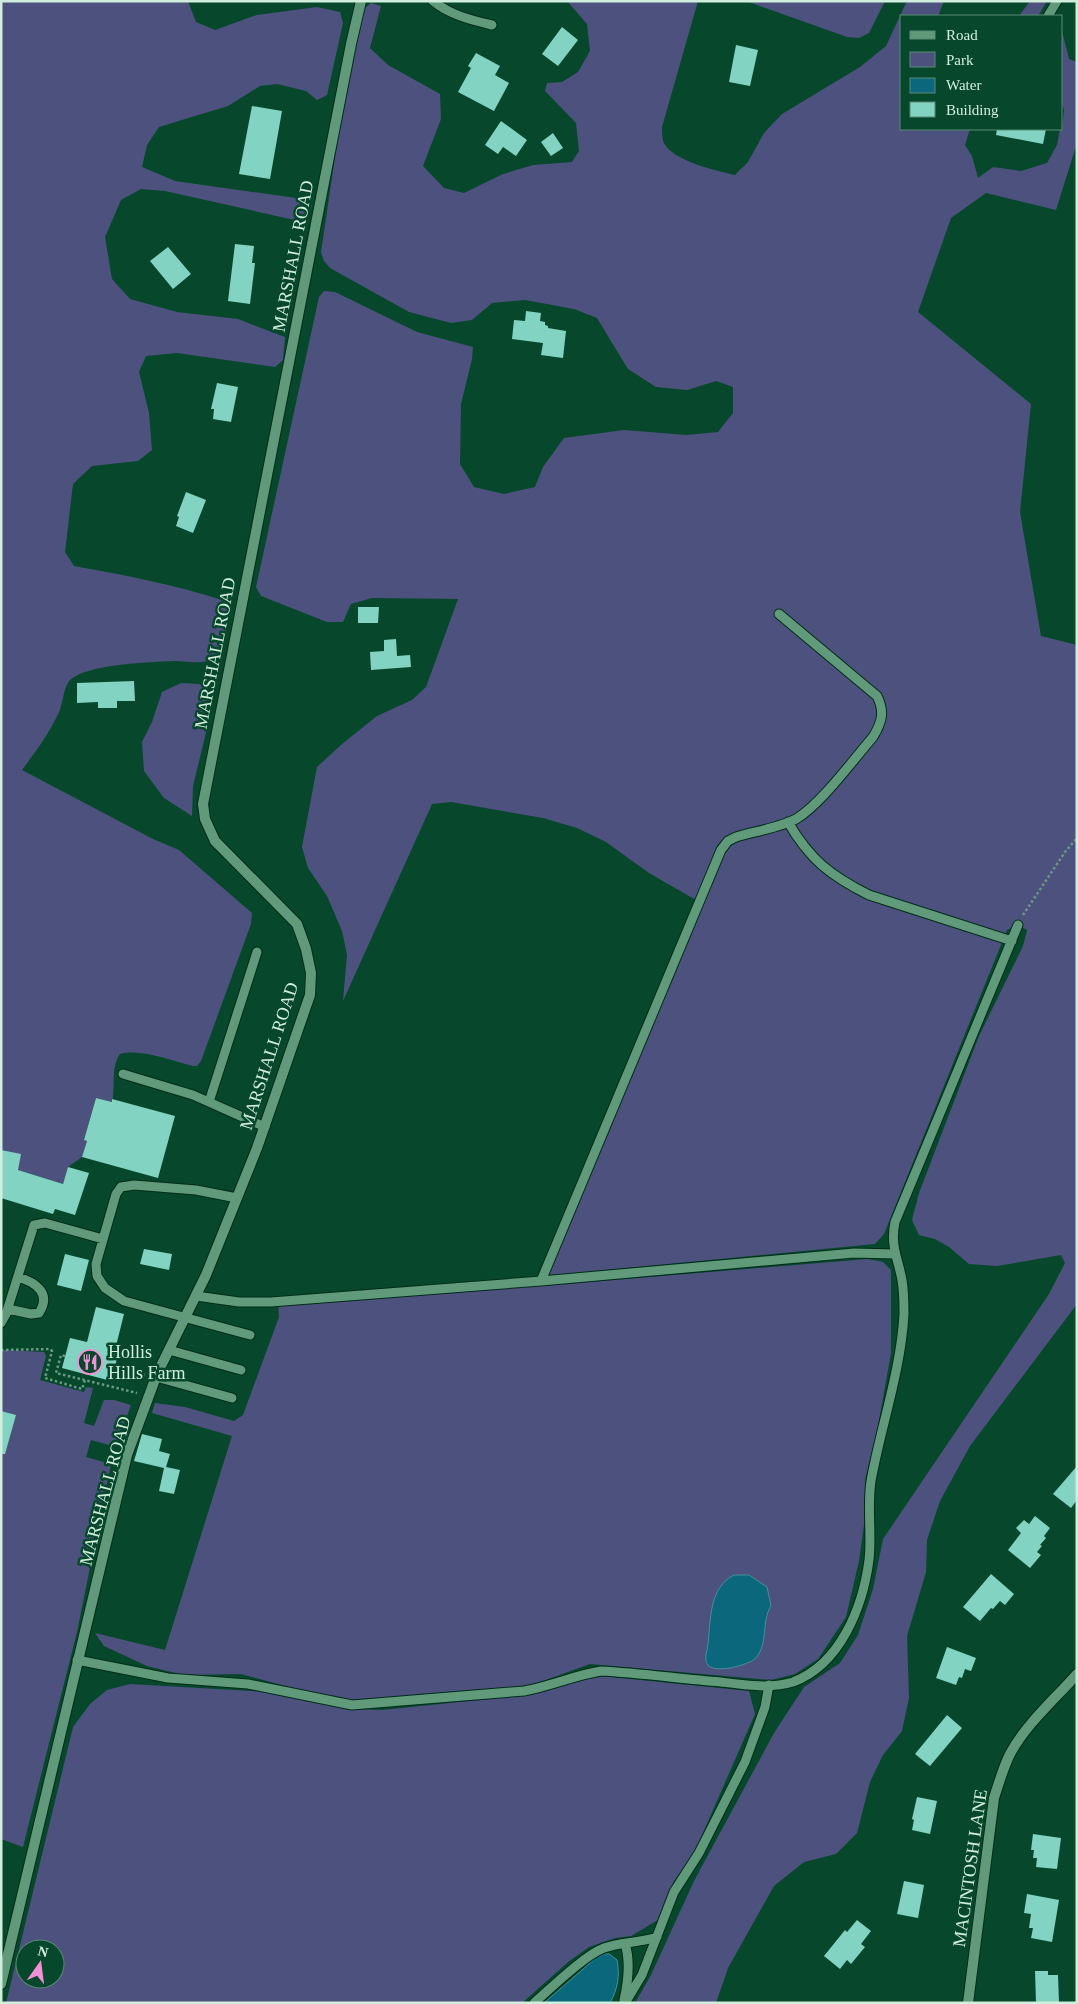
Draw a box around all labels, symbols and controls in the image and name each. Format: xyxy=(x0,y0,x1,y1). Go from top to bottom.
legend xyxy=(900,15,1063,130)
text: Road xyxy=(946,27,978,43)
text: Park xyxy=(946,52,974,68)
text: Water xyxy=(946,77,981,93)
text: Building xyxy=(946,102,999,118)
street label: MARSHALL ROAD xyxy=(269,179,317,333)
street label: MARSHALL ROAD xyxy=(191,576,239,730)
street label: MARSHALL ROAD xyxy=(236,980,302,1132)
place label: Hollis Hills Farm xyxy=(108,1342,186,1383)
restaurant icon: Hollis Hills Farm xyxy=(77,1349,103,1375)
street label: MARSHALL ROAD xyxy=(75,1414,135,1568)
street label: MACINTOSH LANE xyxy=(949,1788,991,1948)
north arrow xyxy=(15,1939,65,1989)
text: N xyxy=(36,1943,50,1960)

